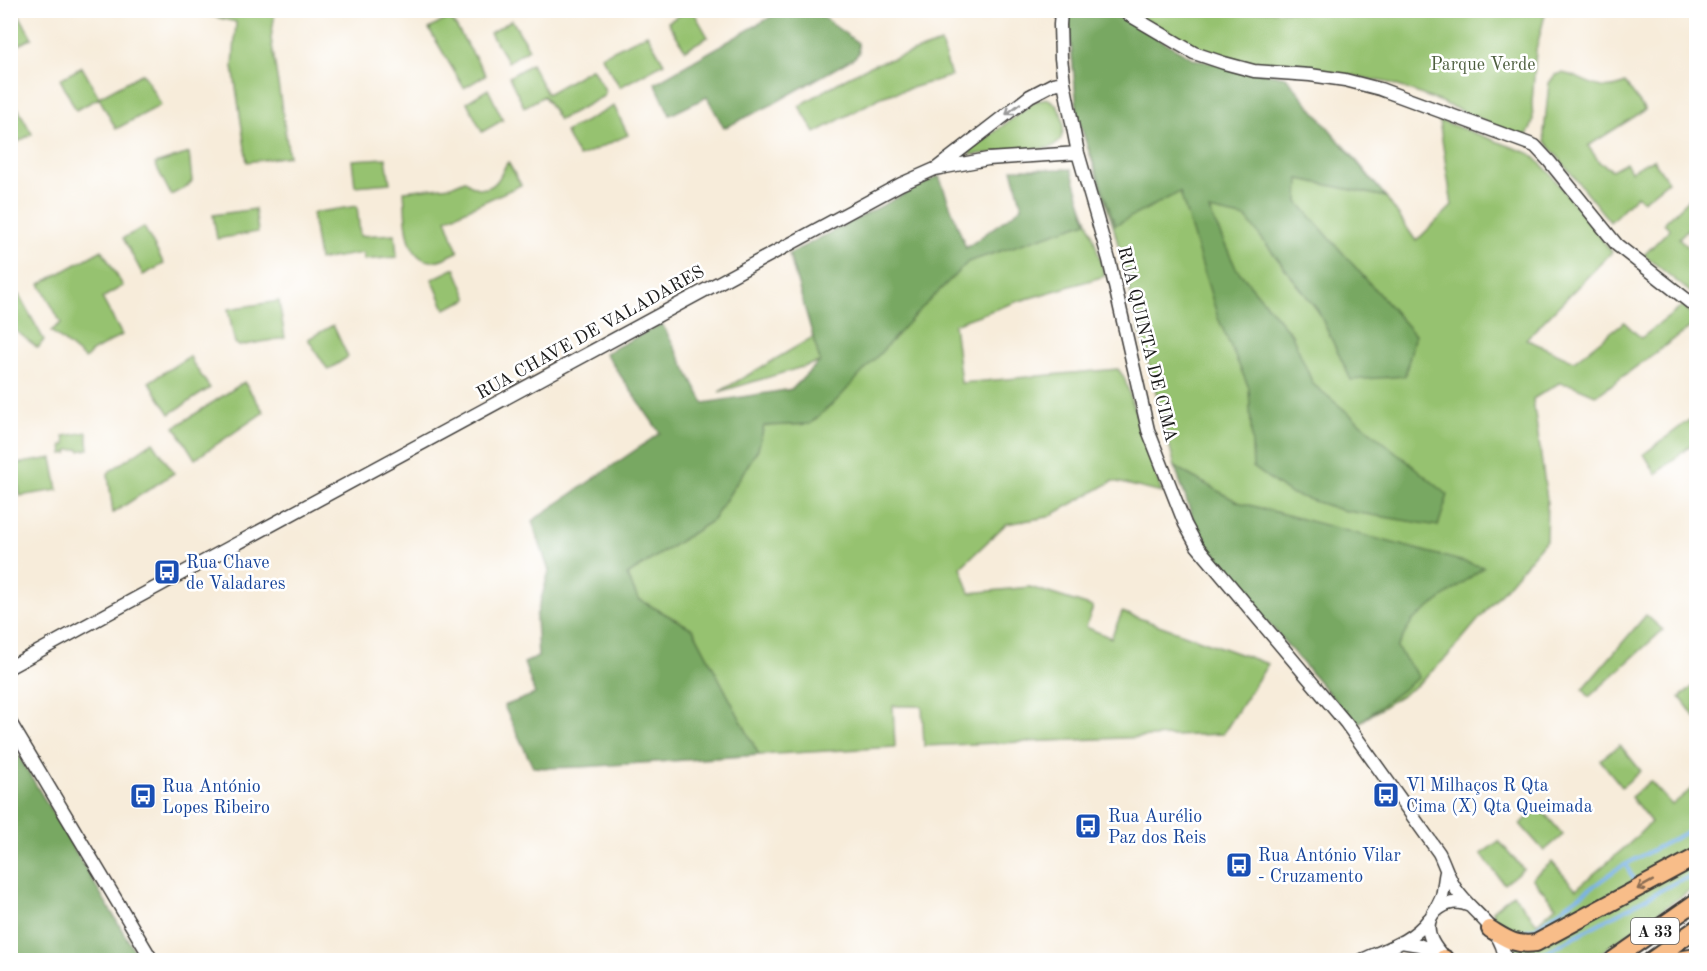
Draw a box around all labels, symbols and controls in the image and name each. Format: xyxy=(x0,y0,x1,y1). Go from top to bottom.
park label: Parque Verde xyxy=(1430,56,1536,74)
one-way arrow xyxy=(1005,102,1021,115)
street label: RUA QUINTA DE CIMA xyxy=(1114,245,1180,444)
street label: RUA CHAVE DE VALADARES xyxy=(474,263,707,403)
place label: Rua Chave de Valadares xyxy=(186,554,286,593)
bus stop icon: Rua Chave de Valadares xyxy=(152,557,182,587)
place label: Vl Milhaços R Qta Cima (X) Qta Queimada xyxy=(1406,777,1593,816)
place label: Rua António Lopes Ribeiro xyxy=(162,778,270,817)
bus stop icon: Vl Milhaços R Qta Cima (X) Qta Queimada xyxy=(1371,780,1401,810)
bus stop icon: Rua António Lopes Ribeiro xyxy=(128,781,158,811)
place label: Rua Aurélio Paz dos Reis xyxy=(1108,808,1207,847)
bus stop icon: Rua Aurélio Paz dos Reis xyxy=(1073,811,1103,841)
place label: Rua António Vilar - Cruzamento xyxy=(1258,847,1401,886)
bus stop icon: Rua António Vilar - Cruzamento xyxy=(1224,850,1254,880)
one-way arrow xyxy=(1637,879,1654,891)
road number: A 33 xyxy=(1631,918,1679,944)

